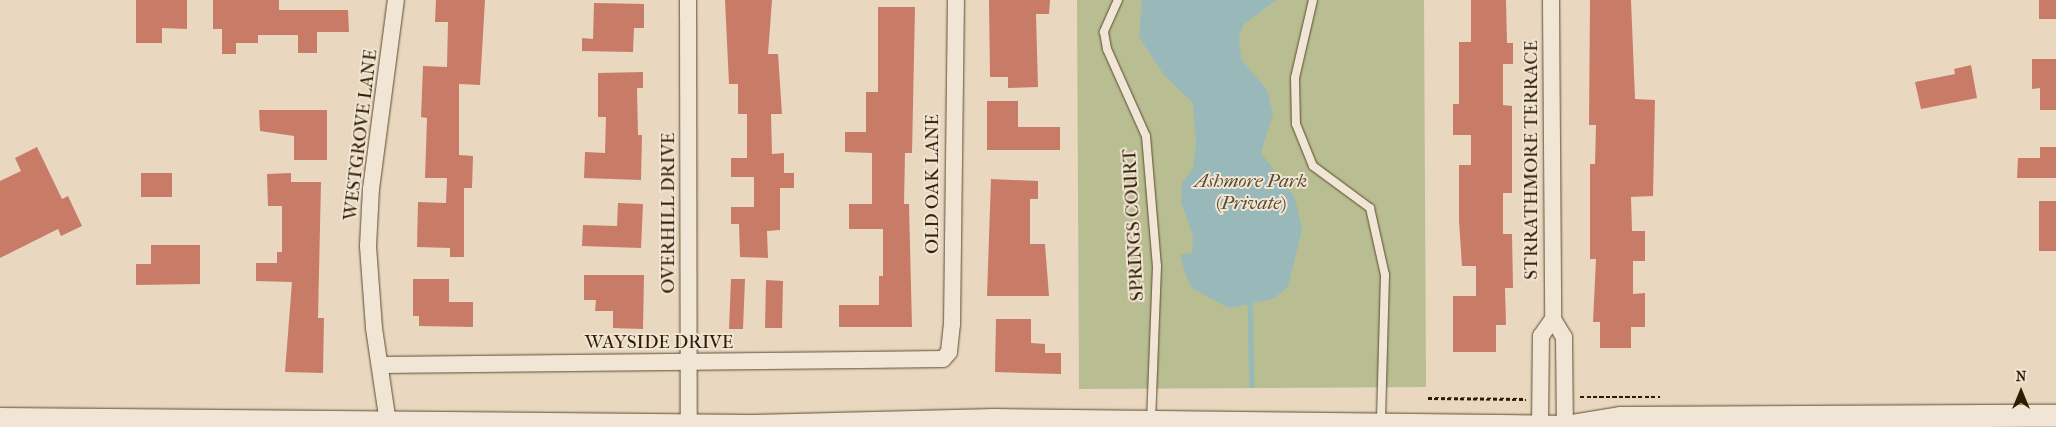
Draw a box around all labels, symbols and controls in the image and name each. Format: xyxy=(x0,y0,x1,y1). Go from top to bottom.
street label: STRRATHMORE TERRACE xyxy=(1521,40,1543,280)
street label: WESTGROVE LANE xyxy=(339,48,383,222)
street label: OLD OAK LANE xyxy=(922,114,944,254)
street label: OVERHILL DRIVE xyxy=(658,132,680,294)
street label: SPRINGS COURT xyxy=(1119,148,1149,302)
park label: Ashmore Park (Private) xyxy=(1195,171,1307,215)
street label: WAYSIDE DRIVE xyxy=(585,332,733,354)
north arrow xyxy=(1996,367,2046,417)
text: N xyxy=(2016,368,2026,385)

